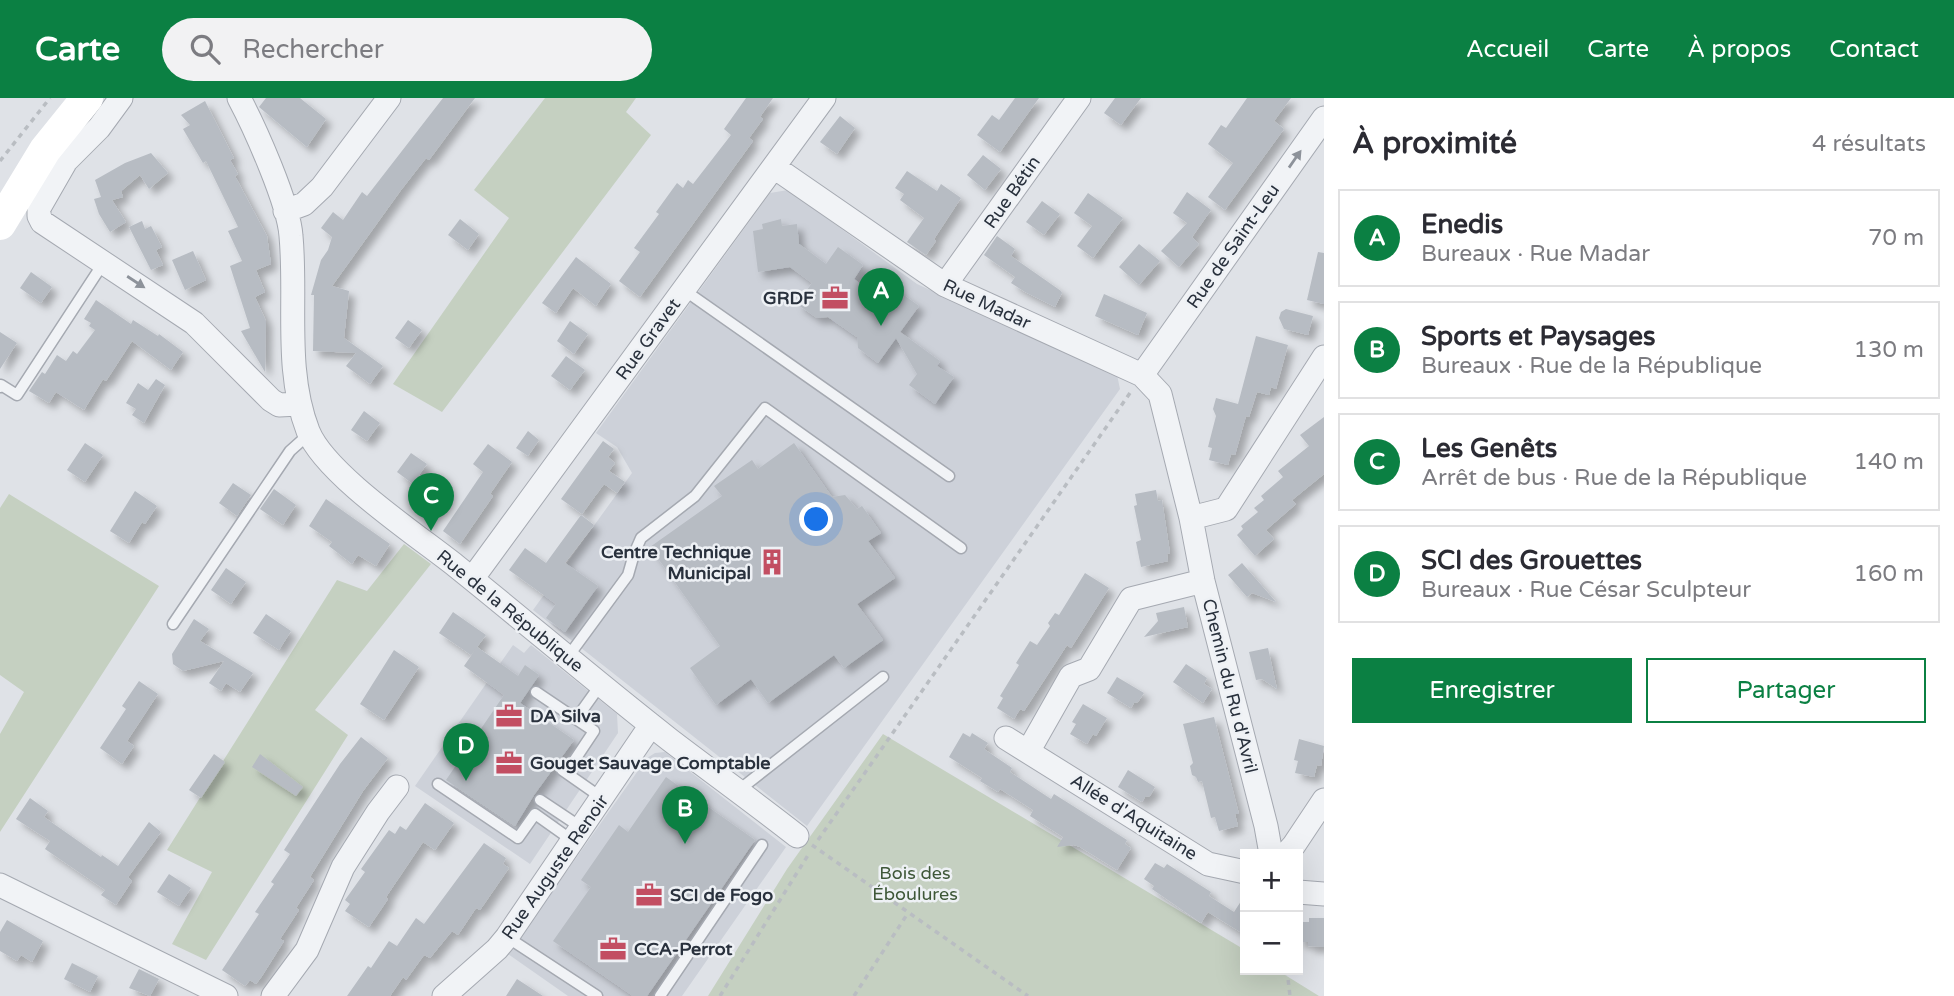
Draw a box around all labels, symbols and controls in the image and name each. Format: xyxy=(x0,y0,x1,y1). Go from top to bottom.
search box xyxy=(162,18,652,81)
text: Carte xyxy=(35,30,120,69)
icon: search xyxy=(186,30,224,68)
text: Rechercher xyxy=(242,34,384,65)
text: Accueil xyxy=(1466,35,1549,64)
text: Carte xyxy=(1587,35,1649,64)
text: À propos xyxy=(1687,35,1791,64)
text: Contact xyxy=(1829,35,1919,64)
text: À proximité xyxy=(1352,125,1517,162)
text: 4 résultats xyxy=(1812,130,1926,158)
one-way arrow xyxy=(1288,150,1302,168)
street label: Rue Bétin xyxy=(979,151,1045,233)
street label: Rue de Saint-Leu xyxy=(1182,179,1284,313)
text: Enedis xyxy=(1421,209,1503,240)
text: A xyxy=(1368,224,1386,252)
text: 70 m xyxy=(1868,224,1924,252)
text: Bureaux · Rue Madar xyxy=(1421,240,1650,268)
pin: A xyxy=(858,268,904,326)
street label: Rue Madar xyxy=(940,274,1035,334)
one-way arrow xyxy=(126,276,145,289)
office icon: GRDF xyxy=(820,283,850,313)
place label: GRDF xyxy=(763,287,814,309)
street label: Rue Gravet xyxy=(611,294,685,384)
text: Sports et Paysages xyxy=(1421,321,1655,352)
text: B xyxy=(1369,336,1385,364)
text: 130 m xyxy=(1854,336,1924,364)
text: Bureaux · Rue de la République xyxy=(1421,352,1762,380)
text: Les Genêts xyxy=(1421,433,1557,464)
text: C xyxy=(1369,448,1385,476)
text: 140 m xyxy=(1854,448,1924,476)
text: Arrêt de bus · Rue de la République xyxy=(1421,464,1807,492)
pin: C xyxy=(408,473,454,531)
your location xyxy=(799,502,833,536)
place label: Centre Technique Municipal xyxy=(601,541,751,584)
street label: Rue de la République xyxy=(432,545,588,677)
text: SCI des Grouettes xyxy=(1421,545,1642,576)
building icon: Centre Technique Municipal xyxy=(757,547,787,577)
text: D xyxy=(1368,560,1386,588)
text: 160 m xyxy=(1854,560,1924,588)
text: Bureaux · Rue César Sculpteur xyxy=(1421,576,1751,604)
street label: Chemin du Ru d'Avril xyxy=(1198,596,1262,776)
button: Enregistrer xyxy=(1352,658,1632,723)
button: Partager xyxy=(1646,658,1926,723)
office icon: DA Silva xyxy=(494,701,524,731)
place label: DA Silva xyxy=(530,705,601,727)
pin: D xyxy=(443,723,489,781)
office icon: Gouget Sauvage Comptable xyxy=(494,748,524,778)
place label: Gouget Sauvage Comptable xyxy=(530,752,771,774)
street label: Allée d'Aquitaine xyxy=(1067,769,1201,865)
pin: B xyxy=(662,786,708,844)
street label: Rue Auguste Renoir xyxy=(497,790,613,944)
map controls xyxy=(1240,849,1303,975)
button: + xyxy=(1240,849,1303,912)
park label: Bois des Éboulures xyxy=(872,862,958,905)
office icon: SCI de Fogo xyxy=(634,880,664,910)
place label: SCI de Fogo xyxy=(670,884,773,906)
button: − xyxy=(1240,912,1303,975)
office icon: CCA-Perrot xyxy=(598,934,628,964)
place label: CCA-Perrot xyxy=(634,938,733,960)

